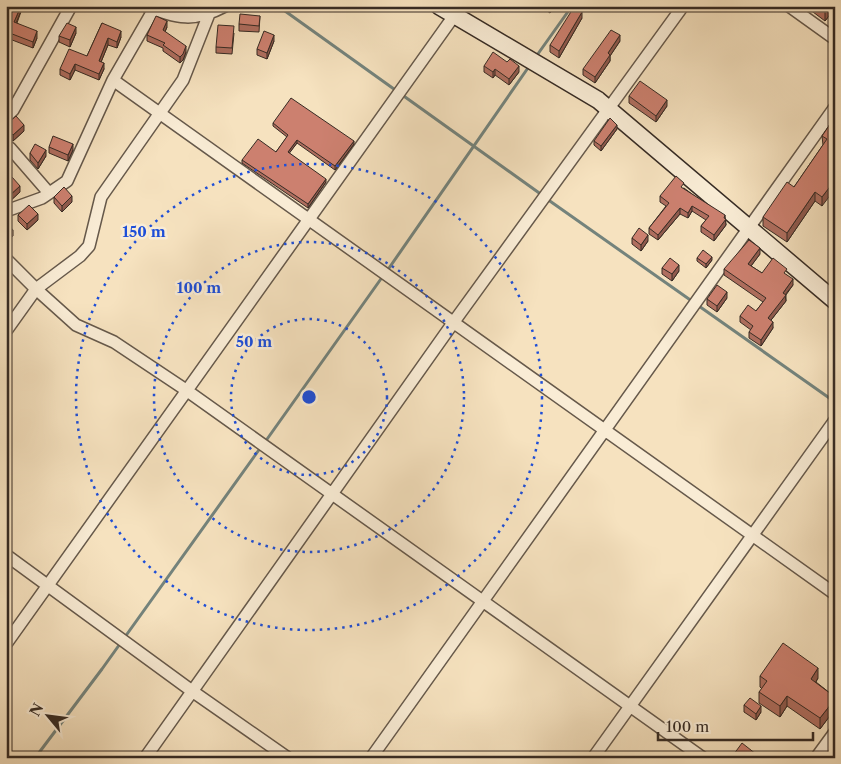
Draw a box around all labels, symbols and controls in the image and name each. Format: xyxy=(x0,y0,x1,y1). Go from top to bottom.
text: 150 m xyxy=(122,222,166,241)
text: 100 m xyxy=(177,278,221,297)
text: 50 m xyxy=(236,332,272,351)
centre of rings xyxy=(300,388,318,406)
north arrow xyxy=(22,692,72,742)
text: N xyxy=(26,700,47,719)
scale bar xyxy=(658,709,814,741)
text: 100 m xyxy=(666,717,709,736)

